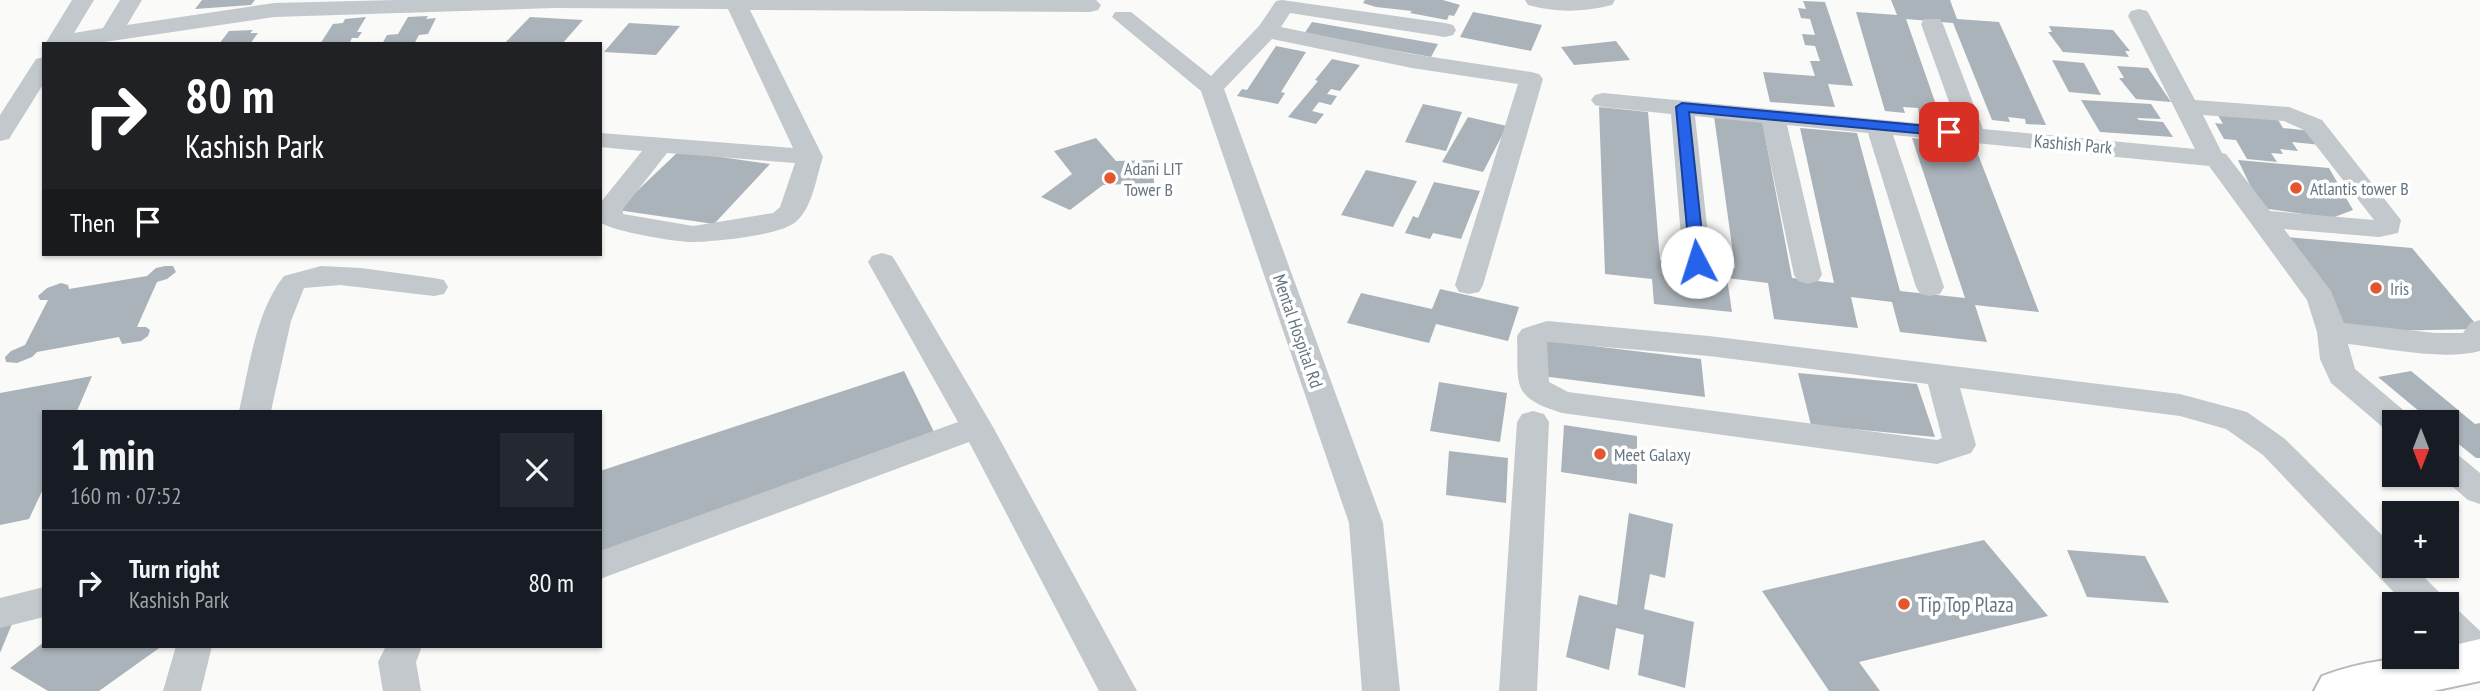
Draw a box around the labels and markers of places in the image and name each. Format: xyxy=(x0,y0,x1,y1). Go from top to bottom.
pin xyxy=(1919,102,1979,162)
place label: Adani LIT Tower B xyxy=(1124,157,1183,201)
marker: Adani LIT Tower B xyxy=(1102,170,1118,186)
place label: Atlantis tower B xyxy=(2310,177,2409,200)
marker: Atlantis tower B xyxy=(2288,180,2304,196)
place label: Iris xyxy=(2390,277,2409,300)
marker: Iris xyxy=(2368,280,2384,296)
place label: Meet Galaxy xyxy=(1614,443,1691,466)
marker: Meet Galaxy xyxy=(1592,446,1608,462)
place label: Tip Top Plaza xyxy=(1918,591,2014,618)
marker: Tip Top Plaza xyxy=(1896,596,1912,612)

